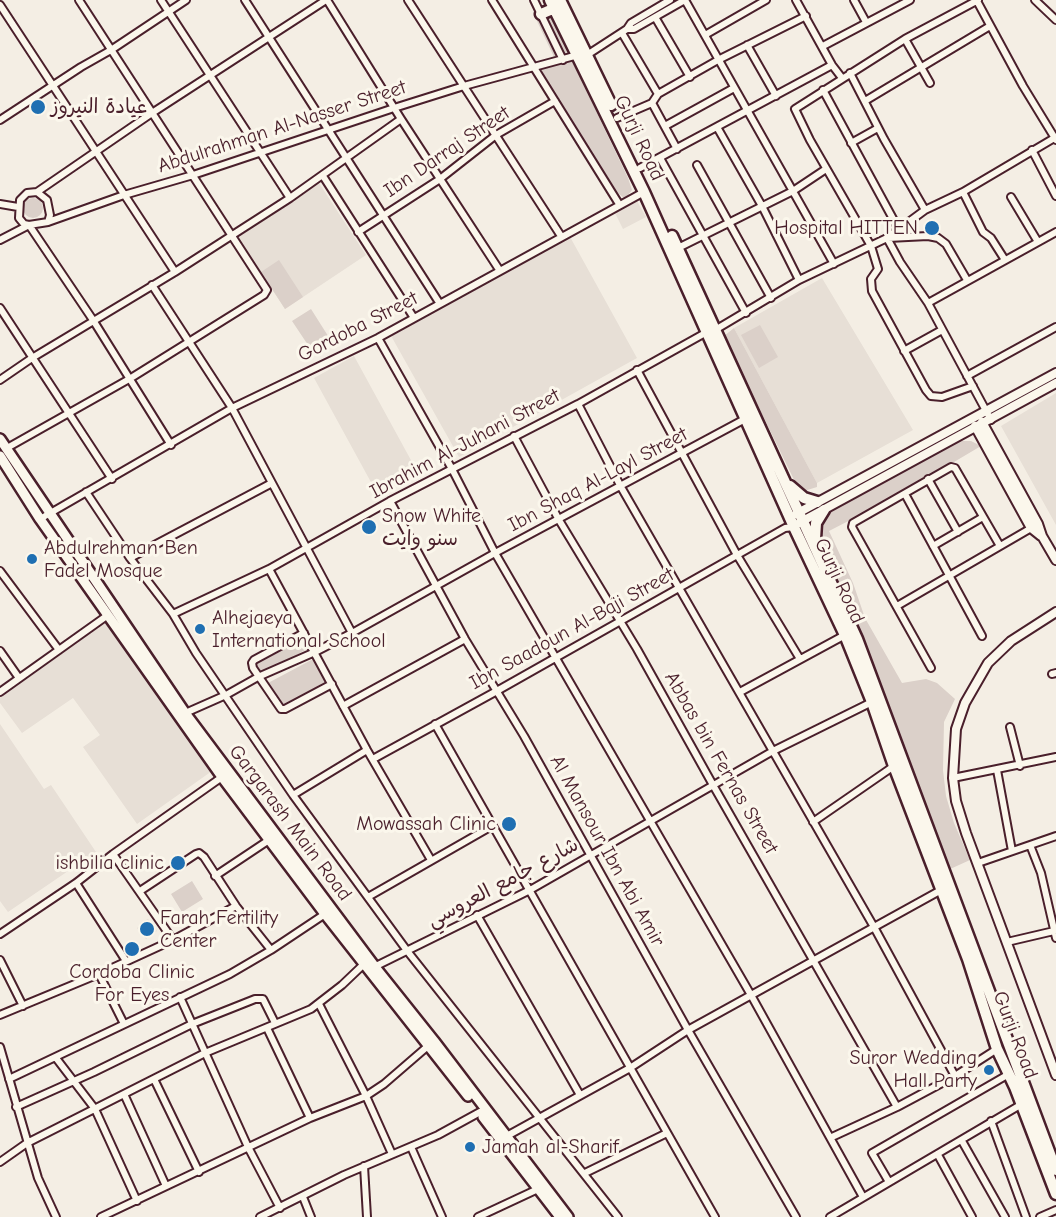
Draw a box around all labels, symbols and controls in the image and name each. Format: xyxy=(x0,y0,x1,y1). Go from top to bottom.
street label: Abdulrahman Al-Nasser Street xyxy=(155,75,409,179)
street label: Gurji Road xyxy=(609,91,669,185)
place label: عيادة النيروز xyxy=(51,95,147,119)
marker: عيادة النيروز xyxy=(29,98,47,116)
street label: Ibn Darraj Street xyxy=(380,101,514,203)
place label: Hospital HITTEN xyxy=(774,216,918,240)
marker: Hospital HITTEN xyxy=(923,219,941,237)
street label: Gordoba Street xyxy=(294,287,422,367)
street label: Ibrahim Al-Juhani Street xyxy=(366,384,564,504)
street label: Ibn Shaq Al-Layl Street xyxy=(504,423,692,537)
place label: Snow White سنو وايت xyxy=(382,504,481,551)
marker: Snow White سنو وايت xyxy=(360,518,378,536)
street label: Gurji Road xyxy=(809,534,869,628)
place label: Abdulrehman Ben Fadel Mosque xyxy=(44,536,198,583)
marker: Abdulrehman Ben Fadel Mosque xyxy=(25,552,39,566)
street label: Ibn Saadoun Al-Baji Street xyxy=(466,563,678,695)
place label: Alhejaeya International School xyxy=(212,606,386,653)
marker: Alhejaeya International School xyxy=(193,622,207,636)
street label: Abbas bin Fernas Street xyxy=(659,668,783,858)
street label: Gargarash Main Road xyxy=(224,740,356,906)
street label: Al Mansour Ibn Abi Amir xyxy=(544,751,670,951)
place label: Mowassah Clinic xyxy=(356,812,496,836)
marker: Mowassah Clinic xyxy=(500,815,518,833)
street label: شارع جامع العروسي xyxy=(423,833,583,933)
place label: ishbilia clinic xyxy=(55,851,164,875)
marker: ishbilia clinic xyxy=(169,854,187,872)
place label: Farah Fertility Center xyxy=(160,906,278,953)
marker: Farah Fertility Center xyxy=(138,920,156,938)
marker: Cordoba Clinic For Eyes xyxy=(123,940,141,958)
place label: Cordoba Clinic For Eyes xyxy=(69,960,195,1007)
street label: Gurji Road xyxy=(987,988,1043,1082)
place label: Suror Wedding Hall Party xyxy=(850,1046,977,1093)
marker: Suror Wedding Hall Party xyxy=(982,1063,996,1077)
place label: Jamah al-Sharif xyxy=(482,1135,619,1159)
marker: Jamah al-Sharif xyxy=(463,1140,477,1154)

